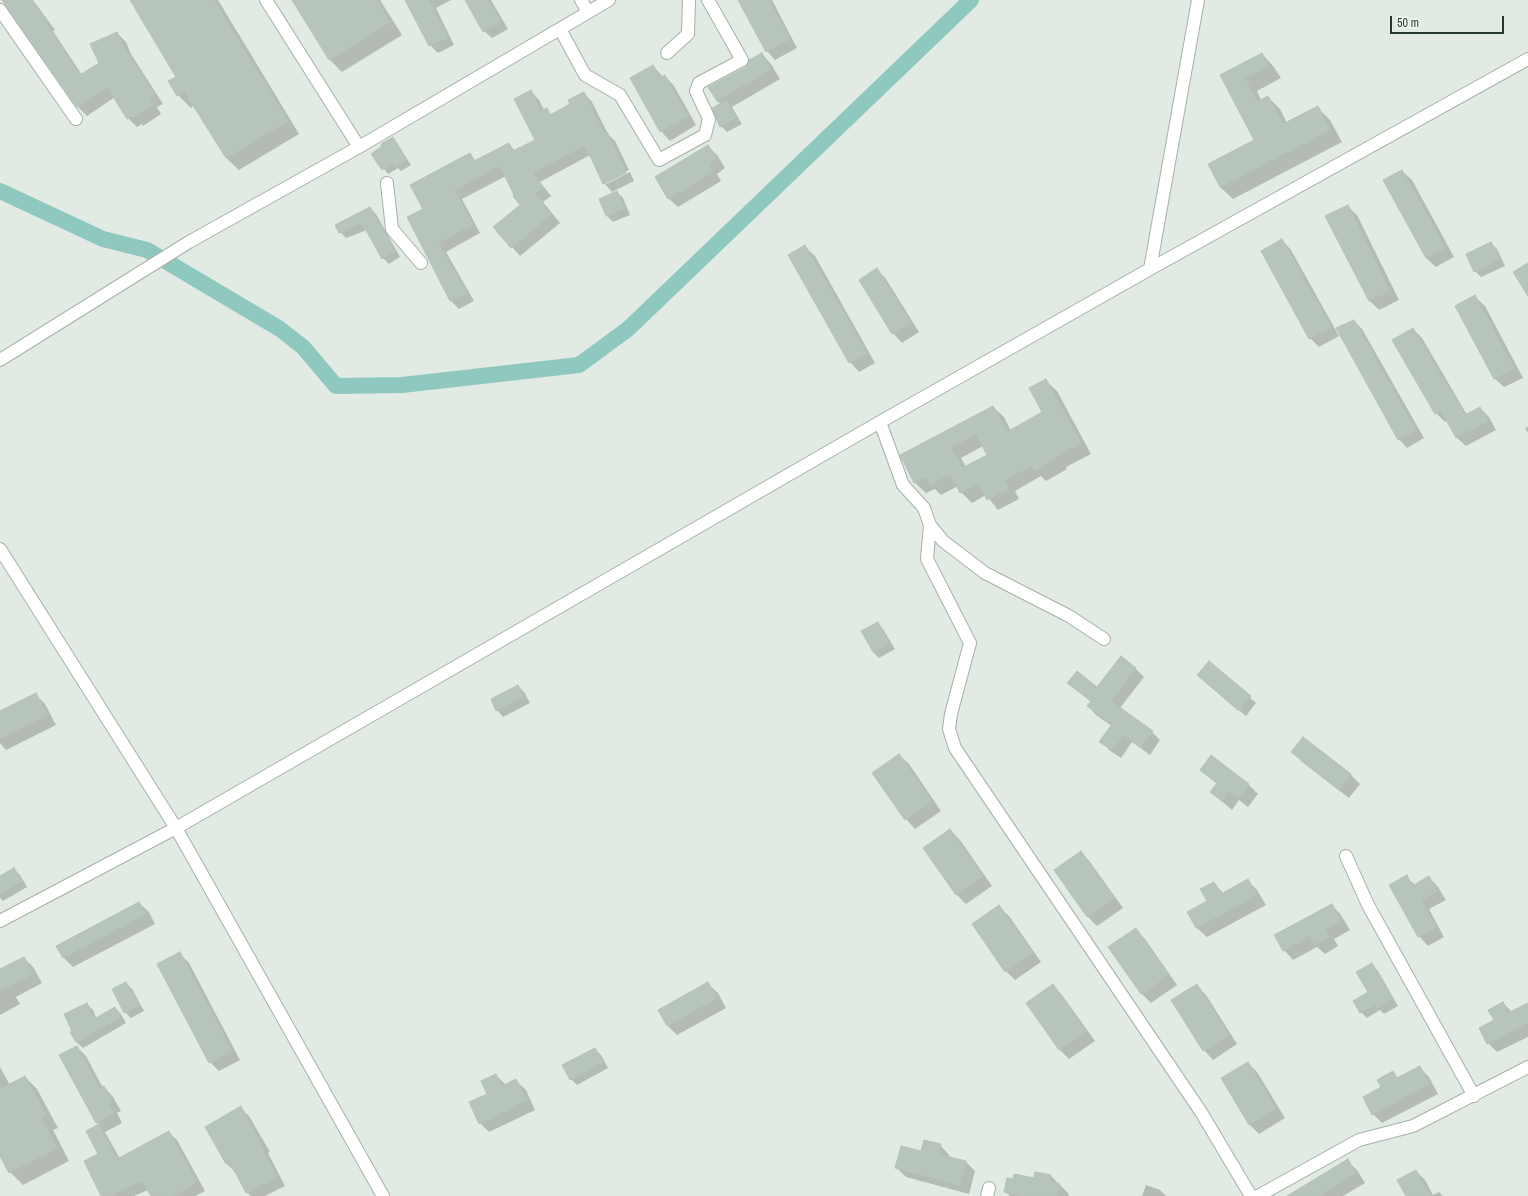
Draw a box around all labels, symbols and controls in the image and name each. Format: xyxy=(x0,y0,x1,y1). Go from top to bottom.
scale bar xyxy=(1392,8,1506,34)
text: 50 m xyxy=(1397,15,1419,31)

